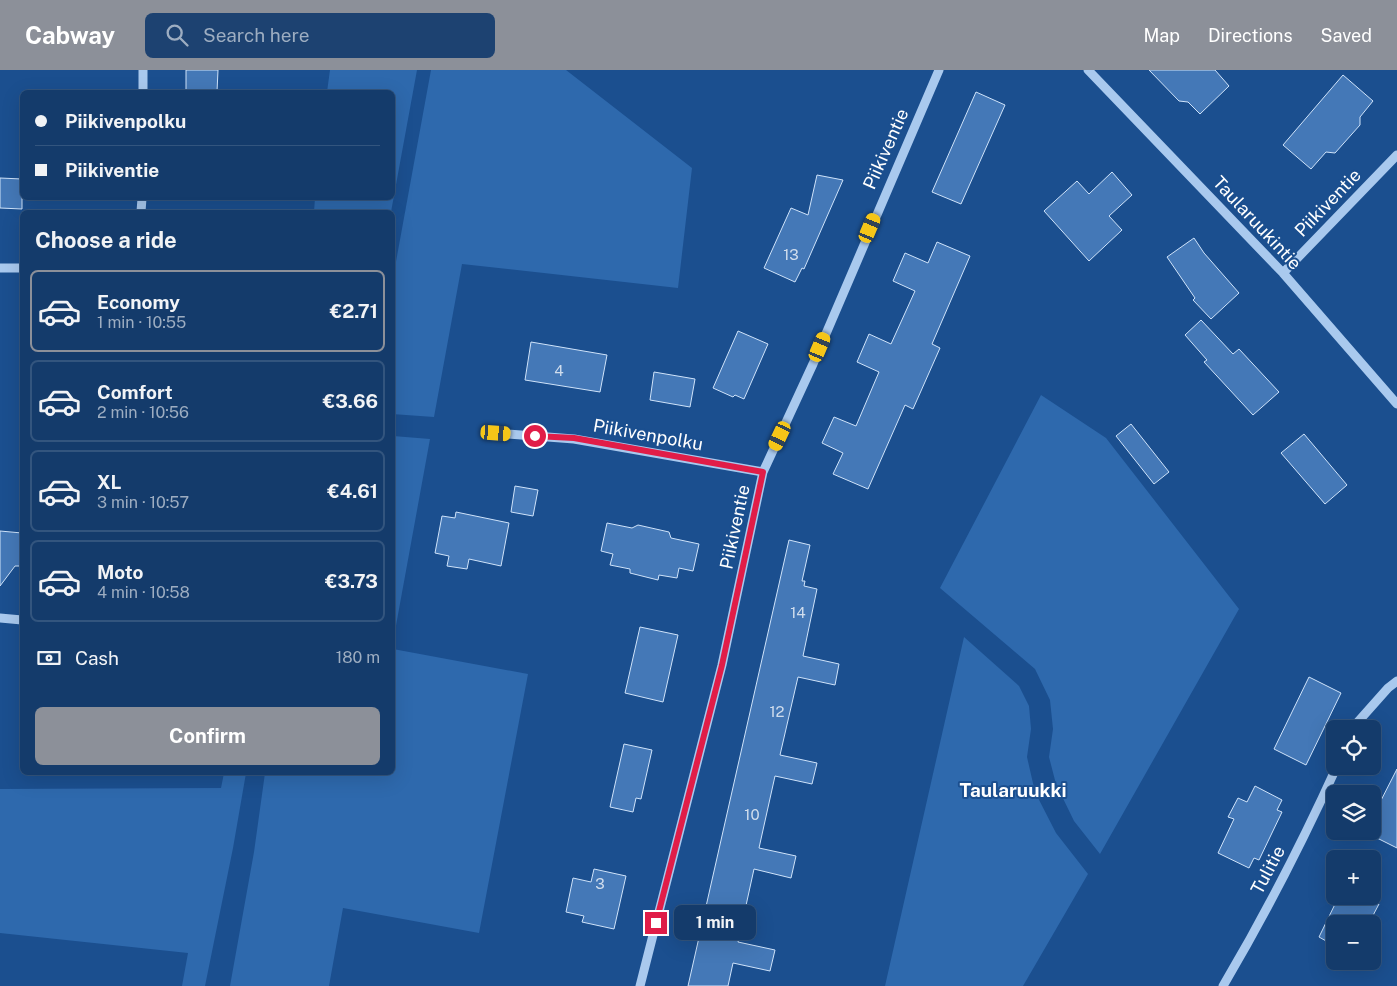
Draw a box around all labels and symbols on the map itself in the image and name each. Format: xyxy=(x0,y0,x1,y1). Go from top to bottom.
street label: Piikiventie xyxy=(858,105,913,192)
street label: Piikiventie xyxy=(1290,164,1365,241)
street label: Taularuukintie xyxy=(1209,172,1306,274)
car xyxy=(857,211,882,245)
house number: 13 xyxy=(783,246,799,263)
car xyxy=(807,330,832,364)
house number: 4 xyxy=(554,362,564,379)
street label: Piikivenpolku xyxy=(591,415,705,455)
car xyxy=(766,419,793,453)
car xyxy=(480,424,511,442)
route start xyxy=(524,425,546,447)
street label: Piikiventie xyxy=(715,483,754,571)
house number: 14 xyxy=(790,604,806,621)
house number: 12 xyxy=(769,703,785,720)
district label: Taularuukki xyxy=(959,779,1067,801)
house number: 10 xyxy=(744,806,760,823)
street label: Tulitie xyxy=(1246,842,1289,898)
house number: 3 xyxy=(595,875,605,892)
callout: 1 min xyxy=(674,906,756,940)
route end xyxy=(645,912,667,934)

